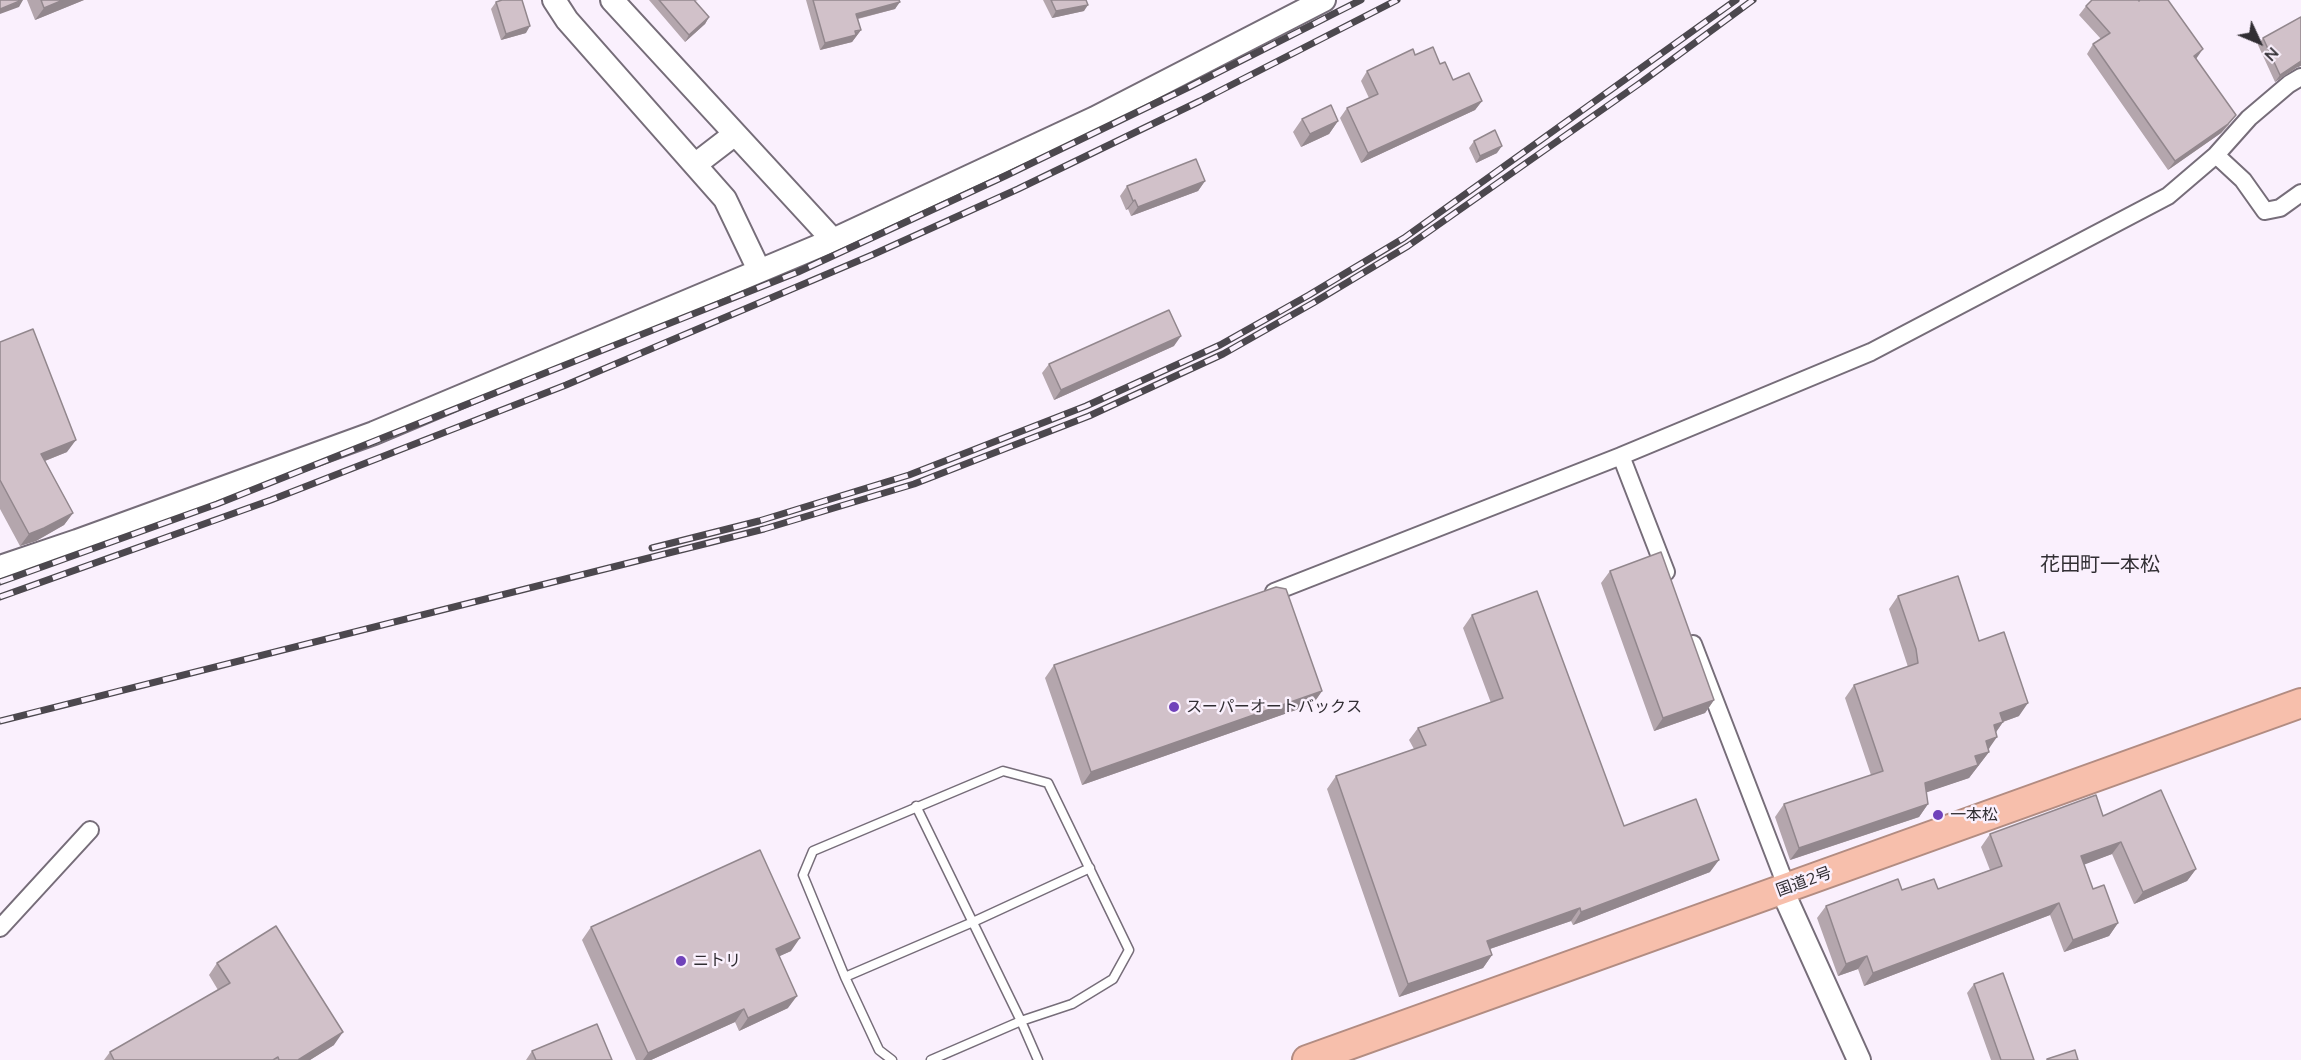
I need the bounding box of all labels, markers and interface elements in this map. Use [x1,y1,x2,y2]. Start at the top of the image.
north arrow [2229,12,2289,72]
text: N [2261,43,2283,66]
district label: 花田町一本松 [2040,553,2160,577]
place label: スーパーオートバックス [1186,697,1362,717]
marker: スーパーオートバックス [1167,700,1181,714]
place label: 一本松 [1950,805,1998,825]
marker: 一本松 [1931,808,1945,822]
street label: 国道2号 [1774,863,1834,901]
place label: ニトリ [693,951,741,971]
marker: ニトリ [674,954,688,968]

